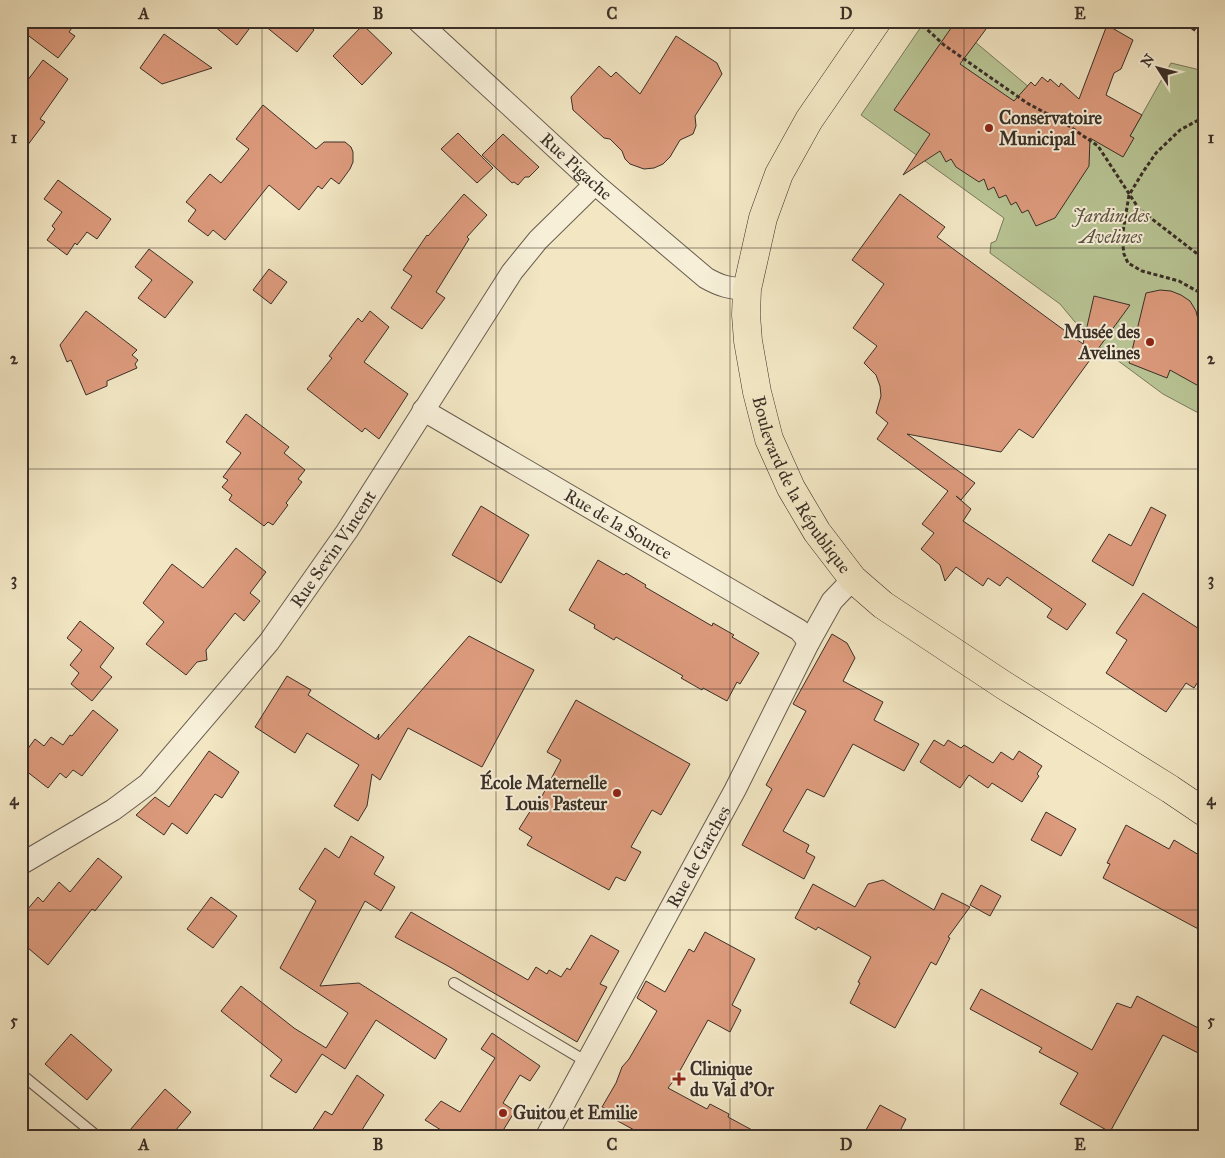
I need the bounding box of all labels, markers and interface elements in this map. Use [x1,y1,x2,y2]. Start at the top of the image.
text: A [138,4,150,23]
text: B [373,4,383,23]
text: C [607,4,618,23]
text: D [840,4,853,23]
text: E [1074,4,1086,23]
north arrow [1132,42,1182,92]
text: N [1138,51,1158,70]
place label: Conservatoire Municipal [999,107,1103,151]
marker: Conservatoire Municipal [983,122,995,134]
text: 1 [11,128,18,147]
street label: Rue Pigache [536,128,617,205]
text: 1 [1208,128,1215,147]
park label: Jardin des Avelines [1072,205,1150,248]
place label: Musée des Avelines [1064,321,1140,364]
marker: Musée des Avelines [1144,336,1156,348]
text: 2 [10,349,19,368]
text: 2 [1207,349,1216,368]
street label: Boulevard de la République [747,394,856,578]
street label: Rue de la Source [560,484,676,564]
street label: Rue Sevin Vincent [286,486,381,612]
text: 3 [11,570,17,590]
text: 3 [1208,570,1214,590]
place label: École Maternelle Louis Pasteur [480,769,608,815]
marker: École Maternelle Louis Pasteur [611,787,623,799]
text: 4 [10,790,20,810]
text: 4 [1207,790,1217,810]
street label: Rue de Garches [662,802,735,912]
text: 5 [10,1011,18,1030]
text: 5 [1207,1011,1215,1030]
place label: Clinique du Val d'Or [690,1058,775,1101]
marker: Clinique du Val d'Or [672,1072,686,1086]
place label: Guitou et Emilie [513,1102,638,1124]
marker: Guitou et Emilie [497,1107,509,1119]
text: A [138,1135,150,1154]
text: B [373,1135,383,1154]
text: C [607,1135,618,1154]
text: D [840,1135,853,1154]
text: E [1074,1135,1086,1154]

